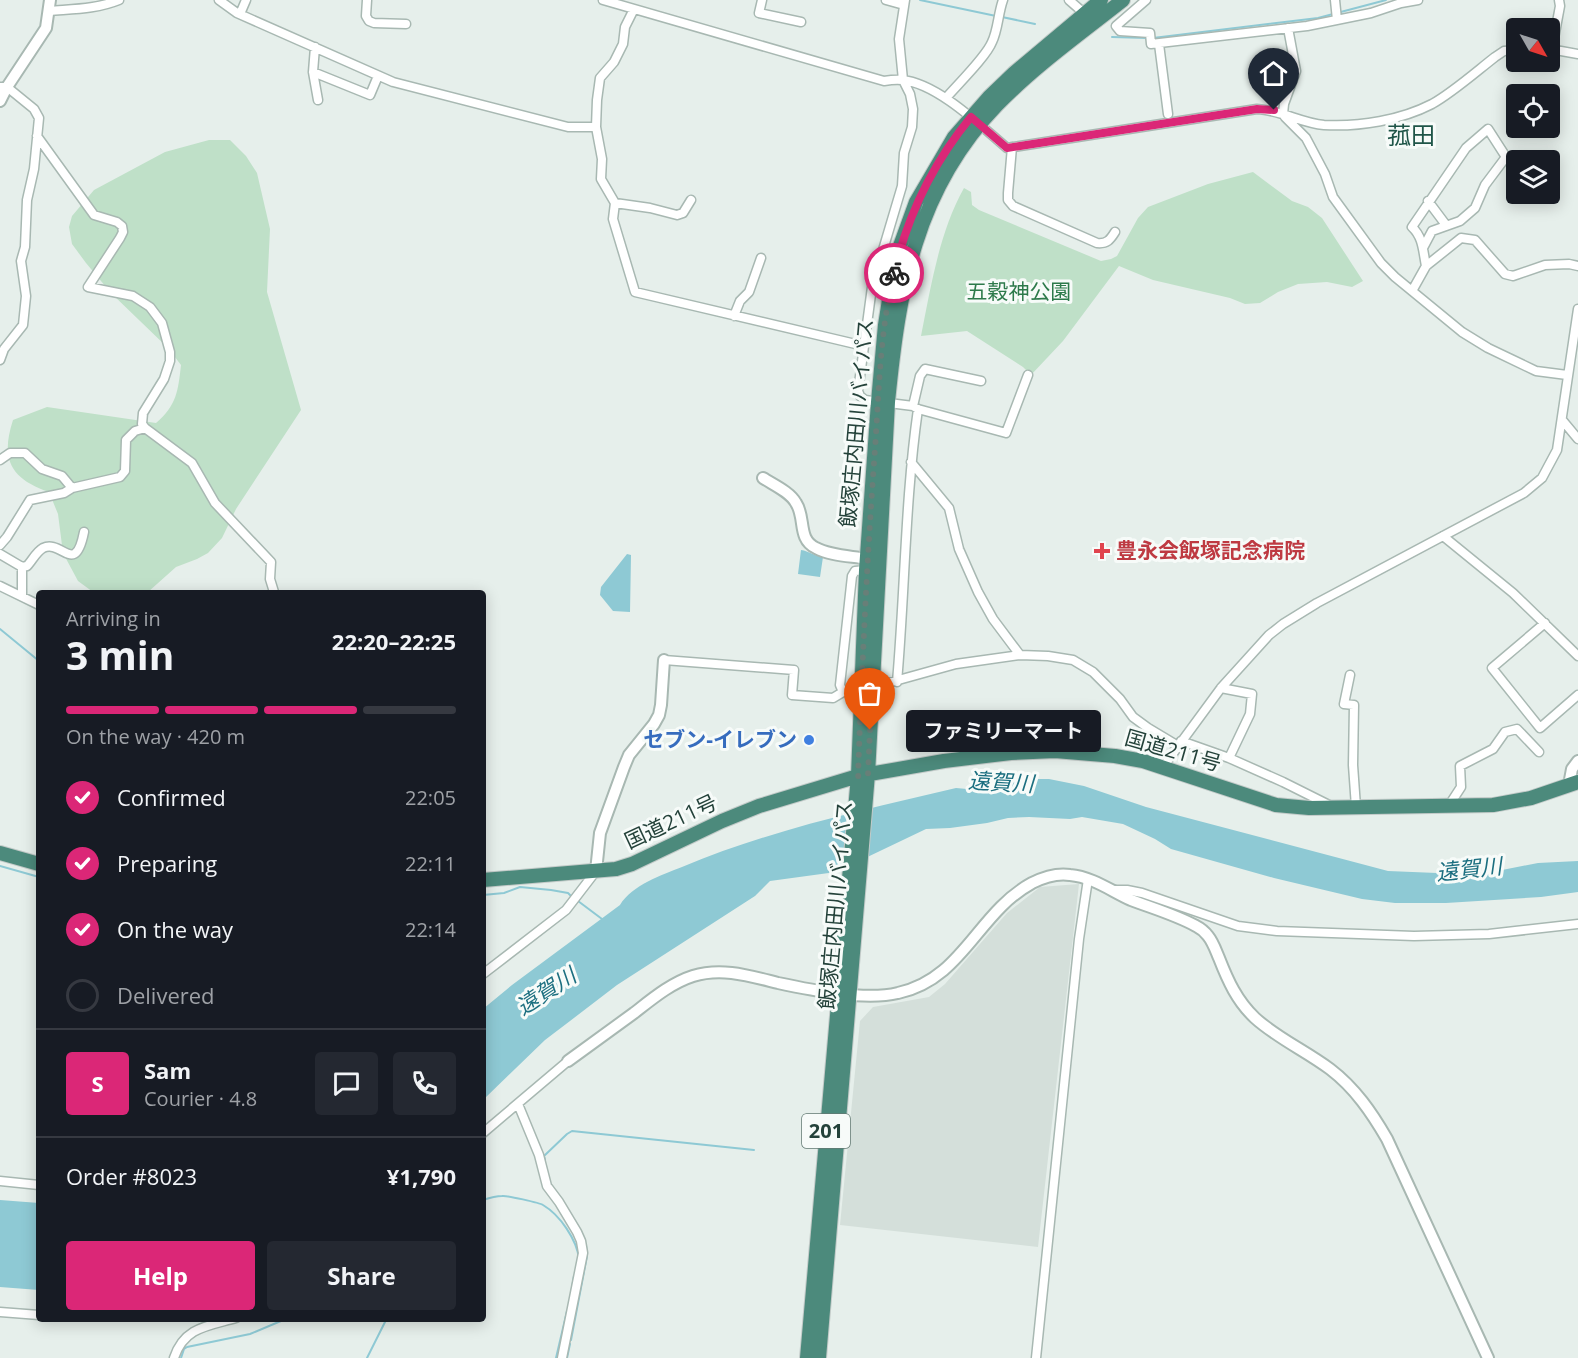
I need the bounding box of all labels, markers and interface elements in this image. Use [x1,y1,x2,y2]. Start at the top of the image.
north arrow [1506,18,1560,72]
map controls [1506,18,1560,204]
pin [1248,48,1299,110]
icon: home [1257,57,1290,90]
button: locate [1506,84,1560,138]
district label: 菰田 [1387,118,1435,151]
button: layers [1506,150,1560,204]
courier [864,243,924,303]
icon: bike [878,257,911,290]
park label: 五穀神公園 [967,277,1072,305]
street label: 飯塚庄内田川バイパス [833,317,879,529]
place label: 豊永会飯塚記念病院 [1116,536,1305,564]
marker: 豊永会飯塚記念病院 [1093,542,1111,560]
text: Arriving in [66,605,161,632]
text: 22:20–22:25 [332,626,456,656]
text: 3 min [66,628,174,681]
pin [844,668,895,730]
icon: bag [853,677,886,710]
callout: ファミリーマート [906,709,1101,751]
text: ファミリーマート [924,717,1084,744]
text: On the way · 420 m [66,723,245,750]
street label: 国道211号 [1122,723,1225,777]
place label: セブン-イレブン [643,725,797,753]
marker: セブン-イレブン [802,733,816,747]
water label: 遠賀川 [967,764,1037,798]
icon: check [66,781,99,814]
text: Confirmed [117,782,226,812]
text: 22:05 [405,784,456,811]
street label: 国道211号 [620,787,721,855]
street label: 飯塚庄内田川バイパス [812,799,858,1011]
icon: check [66,847,99,880]
text: Preparing [117,848,217,878]
water label: 遠賀川 [1435,849,1505,886]
text: 22:11 [405,850,456,877]
icon: check [66,913,99,946]
text: On the way [117,914,233,944]
text: 22:14 [405,916,456,943]
water label: 遠賀川 [510,959,583,1021]
text: Delivered [117,980,215,1010]
button: chat [315,1052,378,1115]
button: phone [393,1052,456,1115]
text: Sam [144,1055,191,1085]
text: S [91,1068,104,1098]
text: Courier · 4.8 [144,1085,257,1112]
road number: 201 [802,1114,850,1148]
text: Order #8023 [66,1161,197,1191]
text: ¥1,790 [387,1161,456,1191]
button: Help [66,1241,255,1310]
button: Share [267,1241,456,1310]

